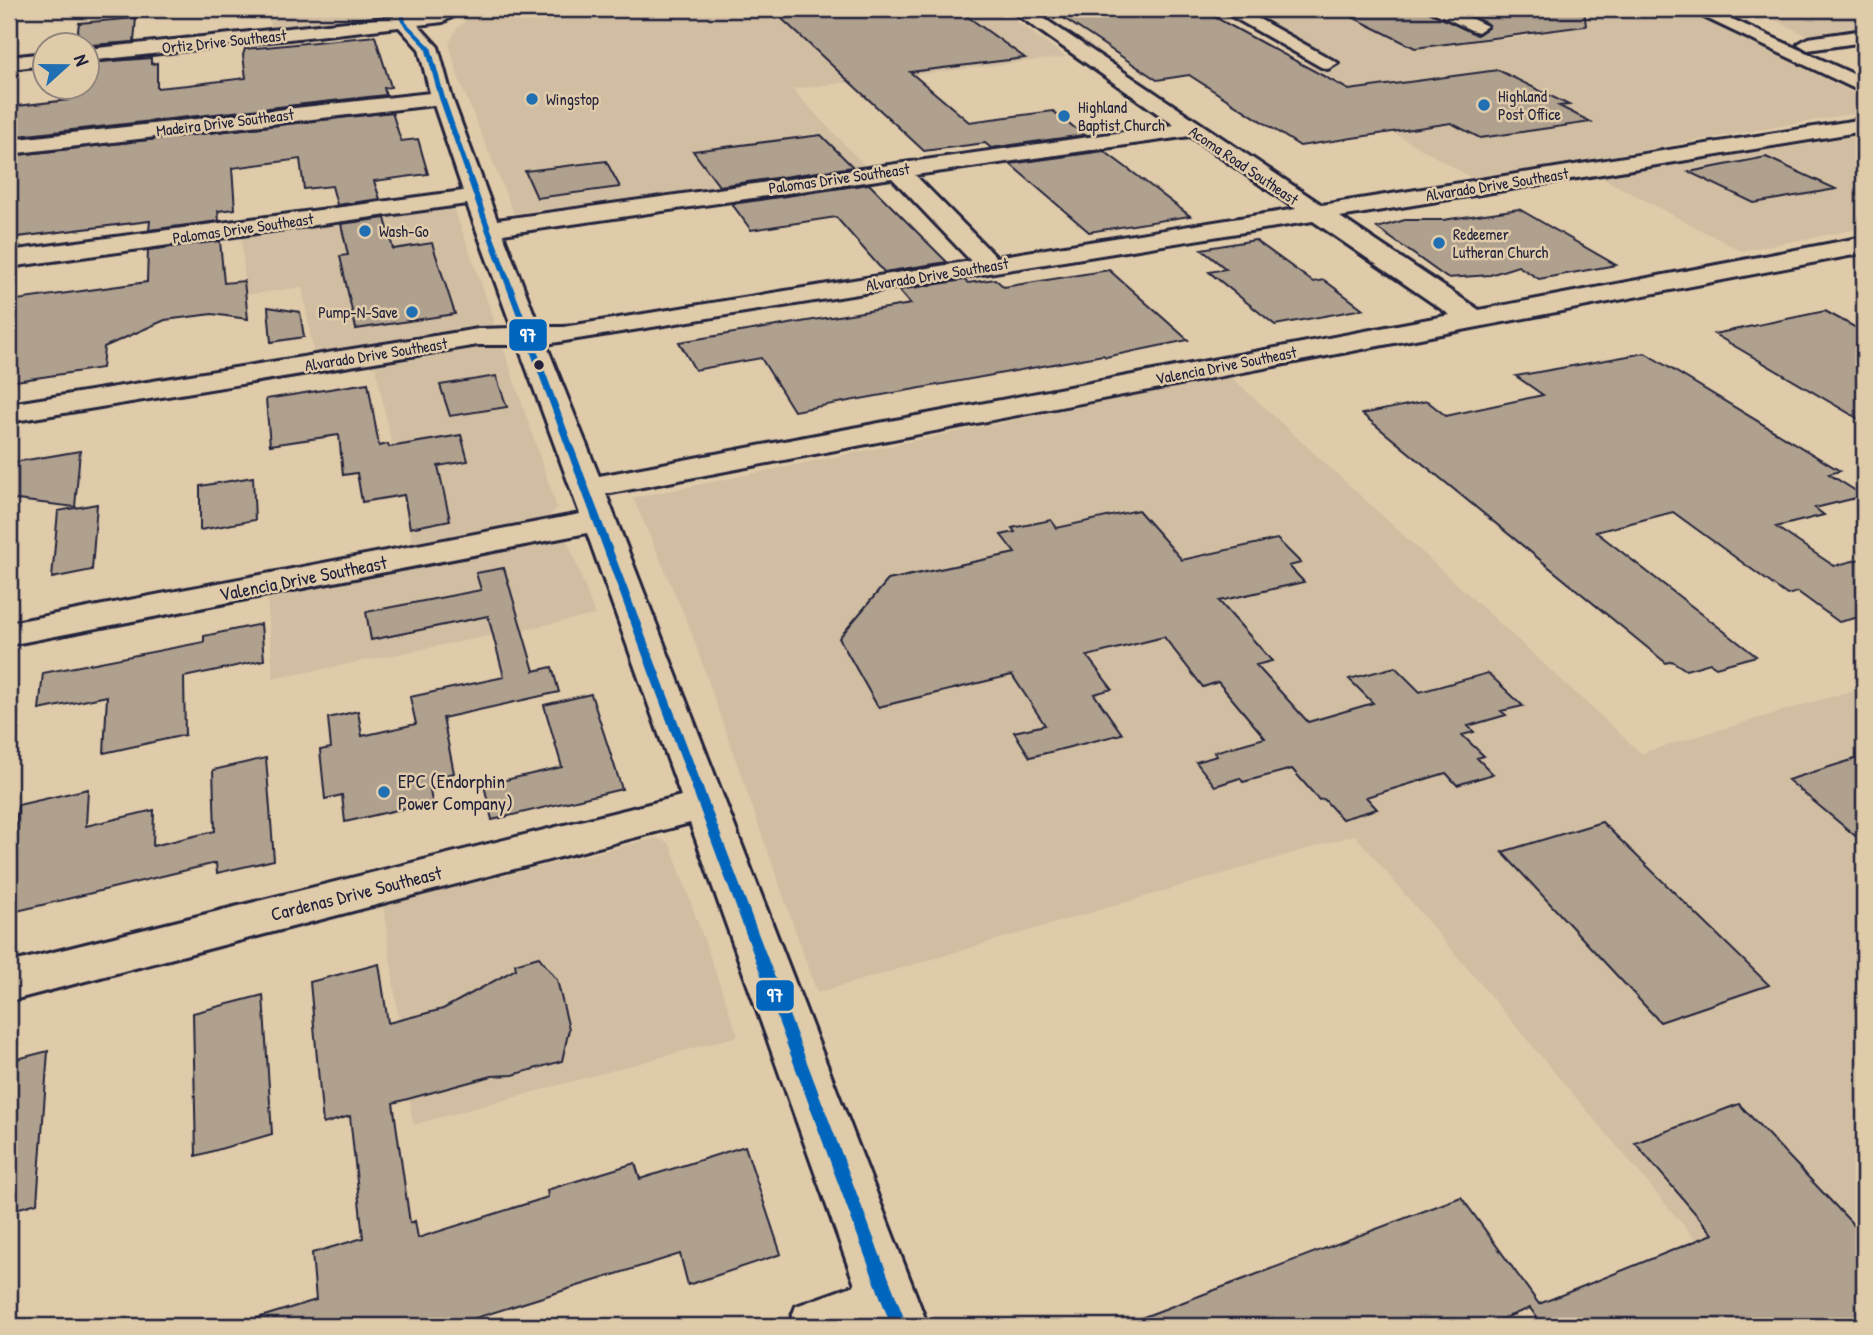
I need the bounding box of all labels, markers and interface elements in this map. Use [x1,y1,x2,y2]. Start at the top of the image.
street label: Ortiz Drive Southeast [161,23,288,58]
north arrow [32,32,102,102]
text: N [68,51,96,69]
place label: Highland Post Office [1498,85,1562,125]
place label: Wingstop [546,88,599,110]
marker: Wingstop [524,91,540,107]
place label: Highland Baptist Church [1078,96,1165,136]
marker: Highland Post Office [1476,97,1492,113]
street label: Madeira Drive Southeast [155,103,296,141]
marker: Highland Baptist Church [1056,108,1072,124]
street label: Acoma Road Southeast [1185,120,1304,210]
street label: Palomas Drive Southeast [767,157,911,199]
street label: Alvarado Drive Southeast [1424,162,1570,206]
street label: Palomas Drive Southeast [171,207,315,249]
place label: Wash-Go [379,220,429,242]
marker: Wash-Go [357,223,373,239]
place label: Redeemer Lutheran Church [1453,223,1549,263]
marker: Redeemer Lutheran Church [1431,235,1447,251]
street label: Alvarado Drive Southeast [864,252,1010,296]
place label: Pump-N-Save [318,301,399,323]
marker: Pump-N-Save [404,304,420,320]
line badge: 97 [508,318,548,352]
text: 97 [520,322,536,348]
street label: Alvarado Drive Southeast [303,332,449,376]
street label: Valencia Drive Southeast [1154,340,1299,389]
unlabelled marker [532,358,546,372]
street label: Valencia Drive Southeast [217,549,389,607]
place label: EPC (Endorphin Power Company) [398,768,513,816]
marker: EPC (Endorphin Power Company) [376,784,392,800]
street label: Cardenas Drive Southeast [268,859,445,927]
line badge: 97 [755,979,795,1012]
text: 97 [767,982,783,1008]

